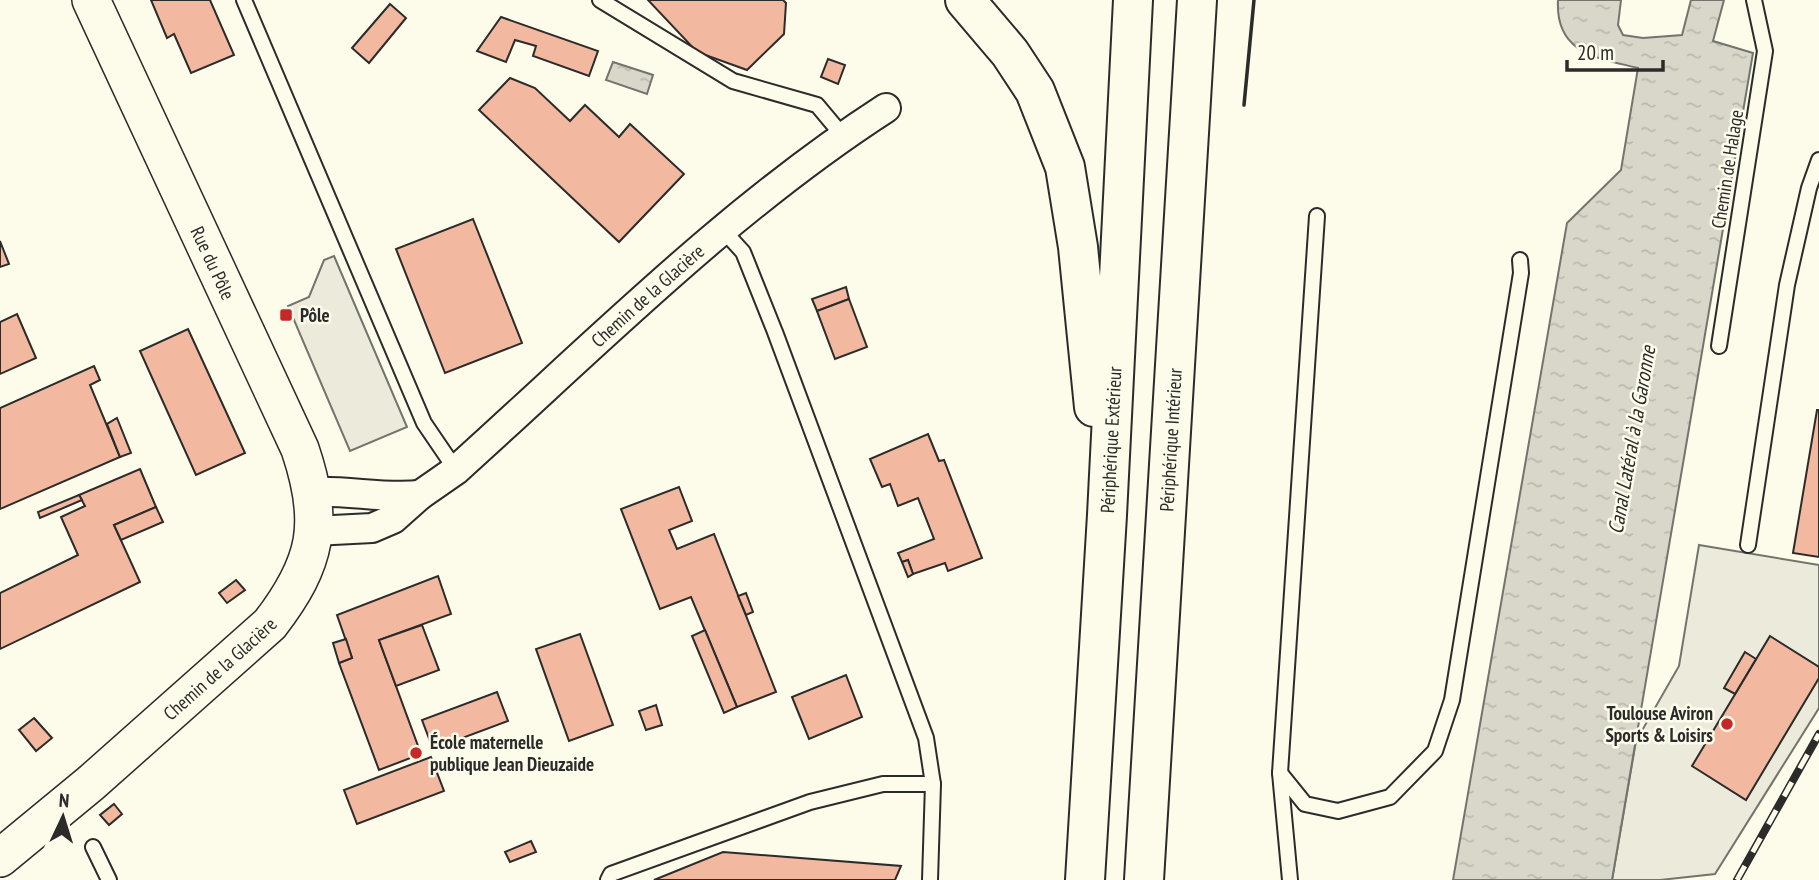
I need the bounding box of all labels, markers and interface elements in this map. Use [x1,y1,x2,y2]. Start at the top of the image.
scale bar [1567,28,1663,72]
text: 20 m [1577,39,1614,66]
street label: Chemin de Halage [1706,108,1748,230]
street label: Rue du Pôle [186,222,240,304]
street label: Chemin de la Glacière [586,239,709,352]
place label: Pôle [300,303,330,327]
marker: Pôle [278,307,294,323]
water label: Canal Latéral à la Garonne [1602,342,1662,536]
street label: Périphérique Extérieur [1095,365,1127,514]
street label: Périphérique Intérieur [1154,367,1187,512]
street label: Chemin de la Glacière [158,613,282,725]
place label: Toulouse Aviron Sports & Loisirs [1606,701,1713,747]
marker: Toulouse Aviron Sports & Loisirs [1719,716,1735,732]
place label: École maternelle publique Jean Dieuzaide [430,730,594,776]
marker: École maternelle publique Jean Dieuzaide [408,745,424,761]
north arrow [28,782,98,852]
text: N [58,788,70,812]

